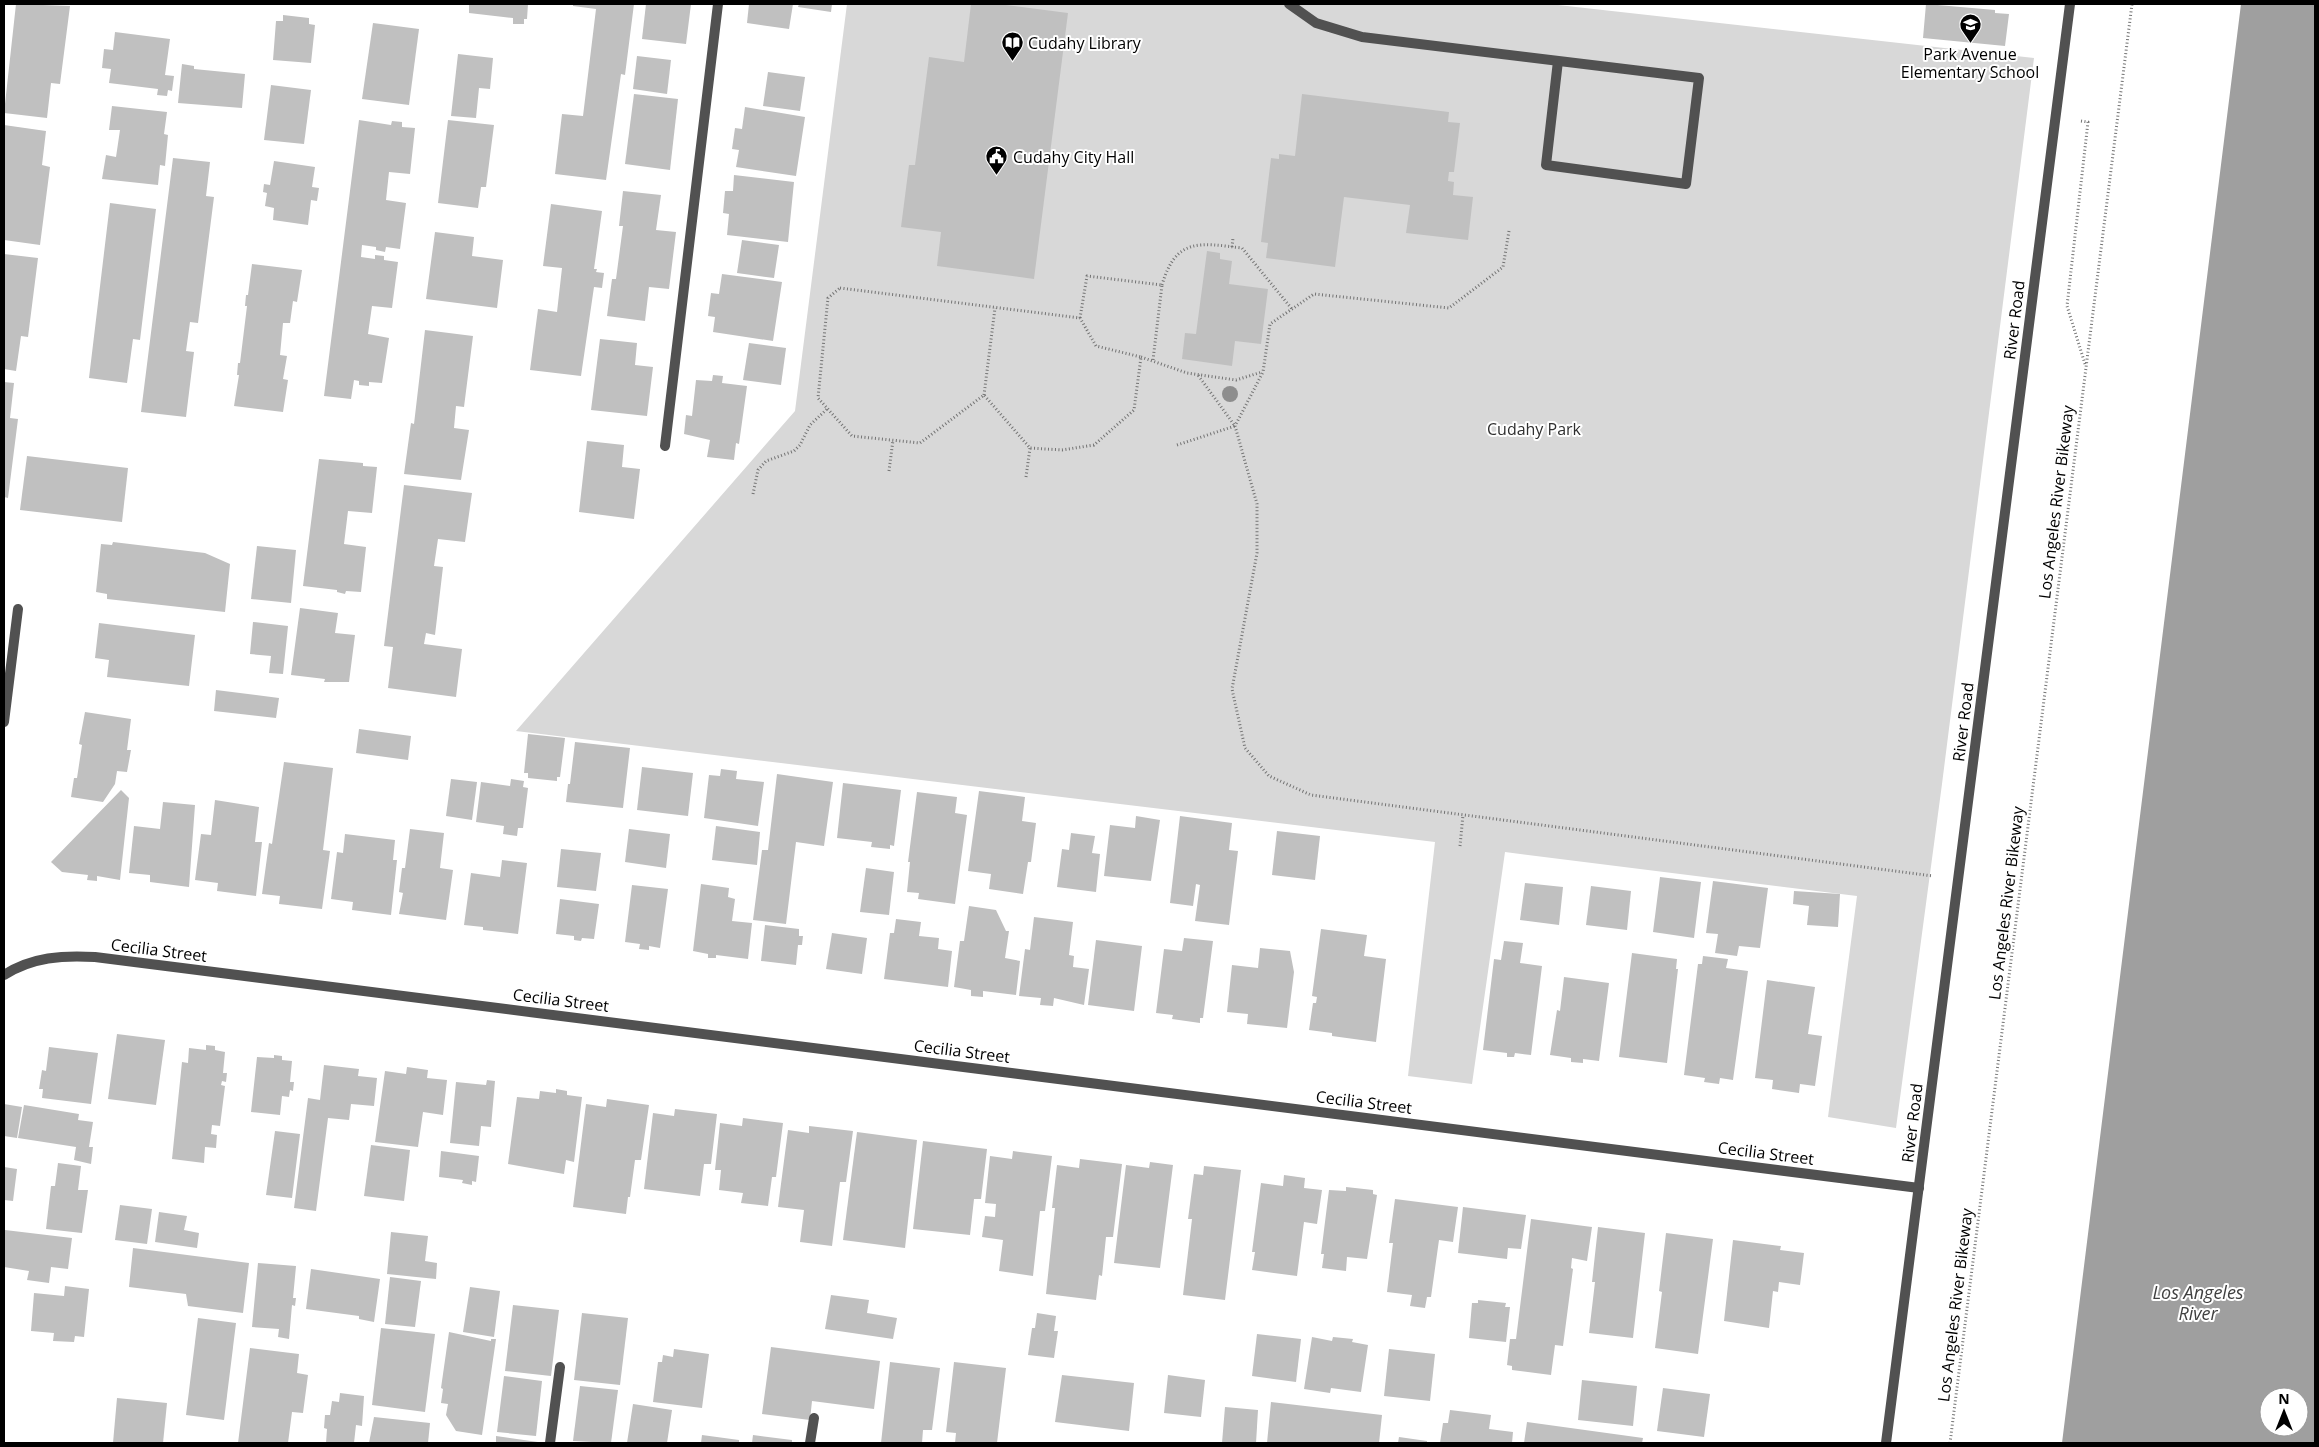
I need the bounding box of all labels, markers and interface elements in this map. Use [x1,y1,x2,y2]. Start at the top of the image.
school or university icon: Park Avenue Elementary School [1958,13,1982,44]
library icon: Cudahy Library [1000,31,1024,62]
place label: Cudahy Library [1028,32,1142,54]
place label: Park Avenue Elementary School [1901,43,2039,83]
public building icon: Cudahy City Hall [985,145,1009,176]
place label: Cudahy City Hall [1013,146,1134,168]
street label: River Road [1998,279,2030,361]
street label: Los Angeles River Bikeway [2033,403,2079,600]
park label: Cudahy Park [1487,418,1582,440]
street label: River Road [1947,681,1979,763]
street label: Los Angeles River Bikeway [1983,804,2029,1001]
street label: Cecilia Street [110,933,209,967]
street label: Cecilia Street [512,983,611,1017]
street label: Cecilia Street [913,1034,1012,1068]
street label: River Road [1896,1082,1928,1164]
street label: Cecilia Street [1315,1085,1414,1119]
street label: Cecilia Street [1717,1136,1816,1170]
street label: Los Angeles River Bikeway [1932,1206,1978,1403]
water label: Los Angeles River [2152,1280,2244,1325]
north arrow [2259,1387,2309,1437]
text: N [2278,1389,2290,1408]

